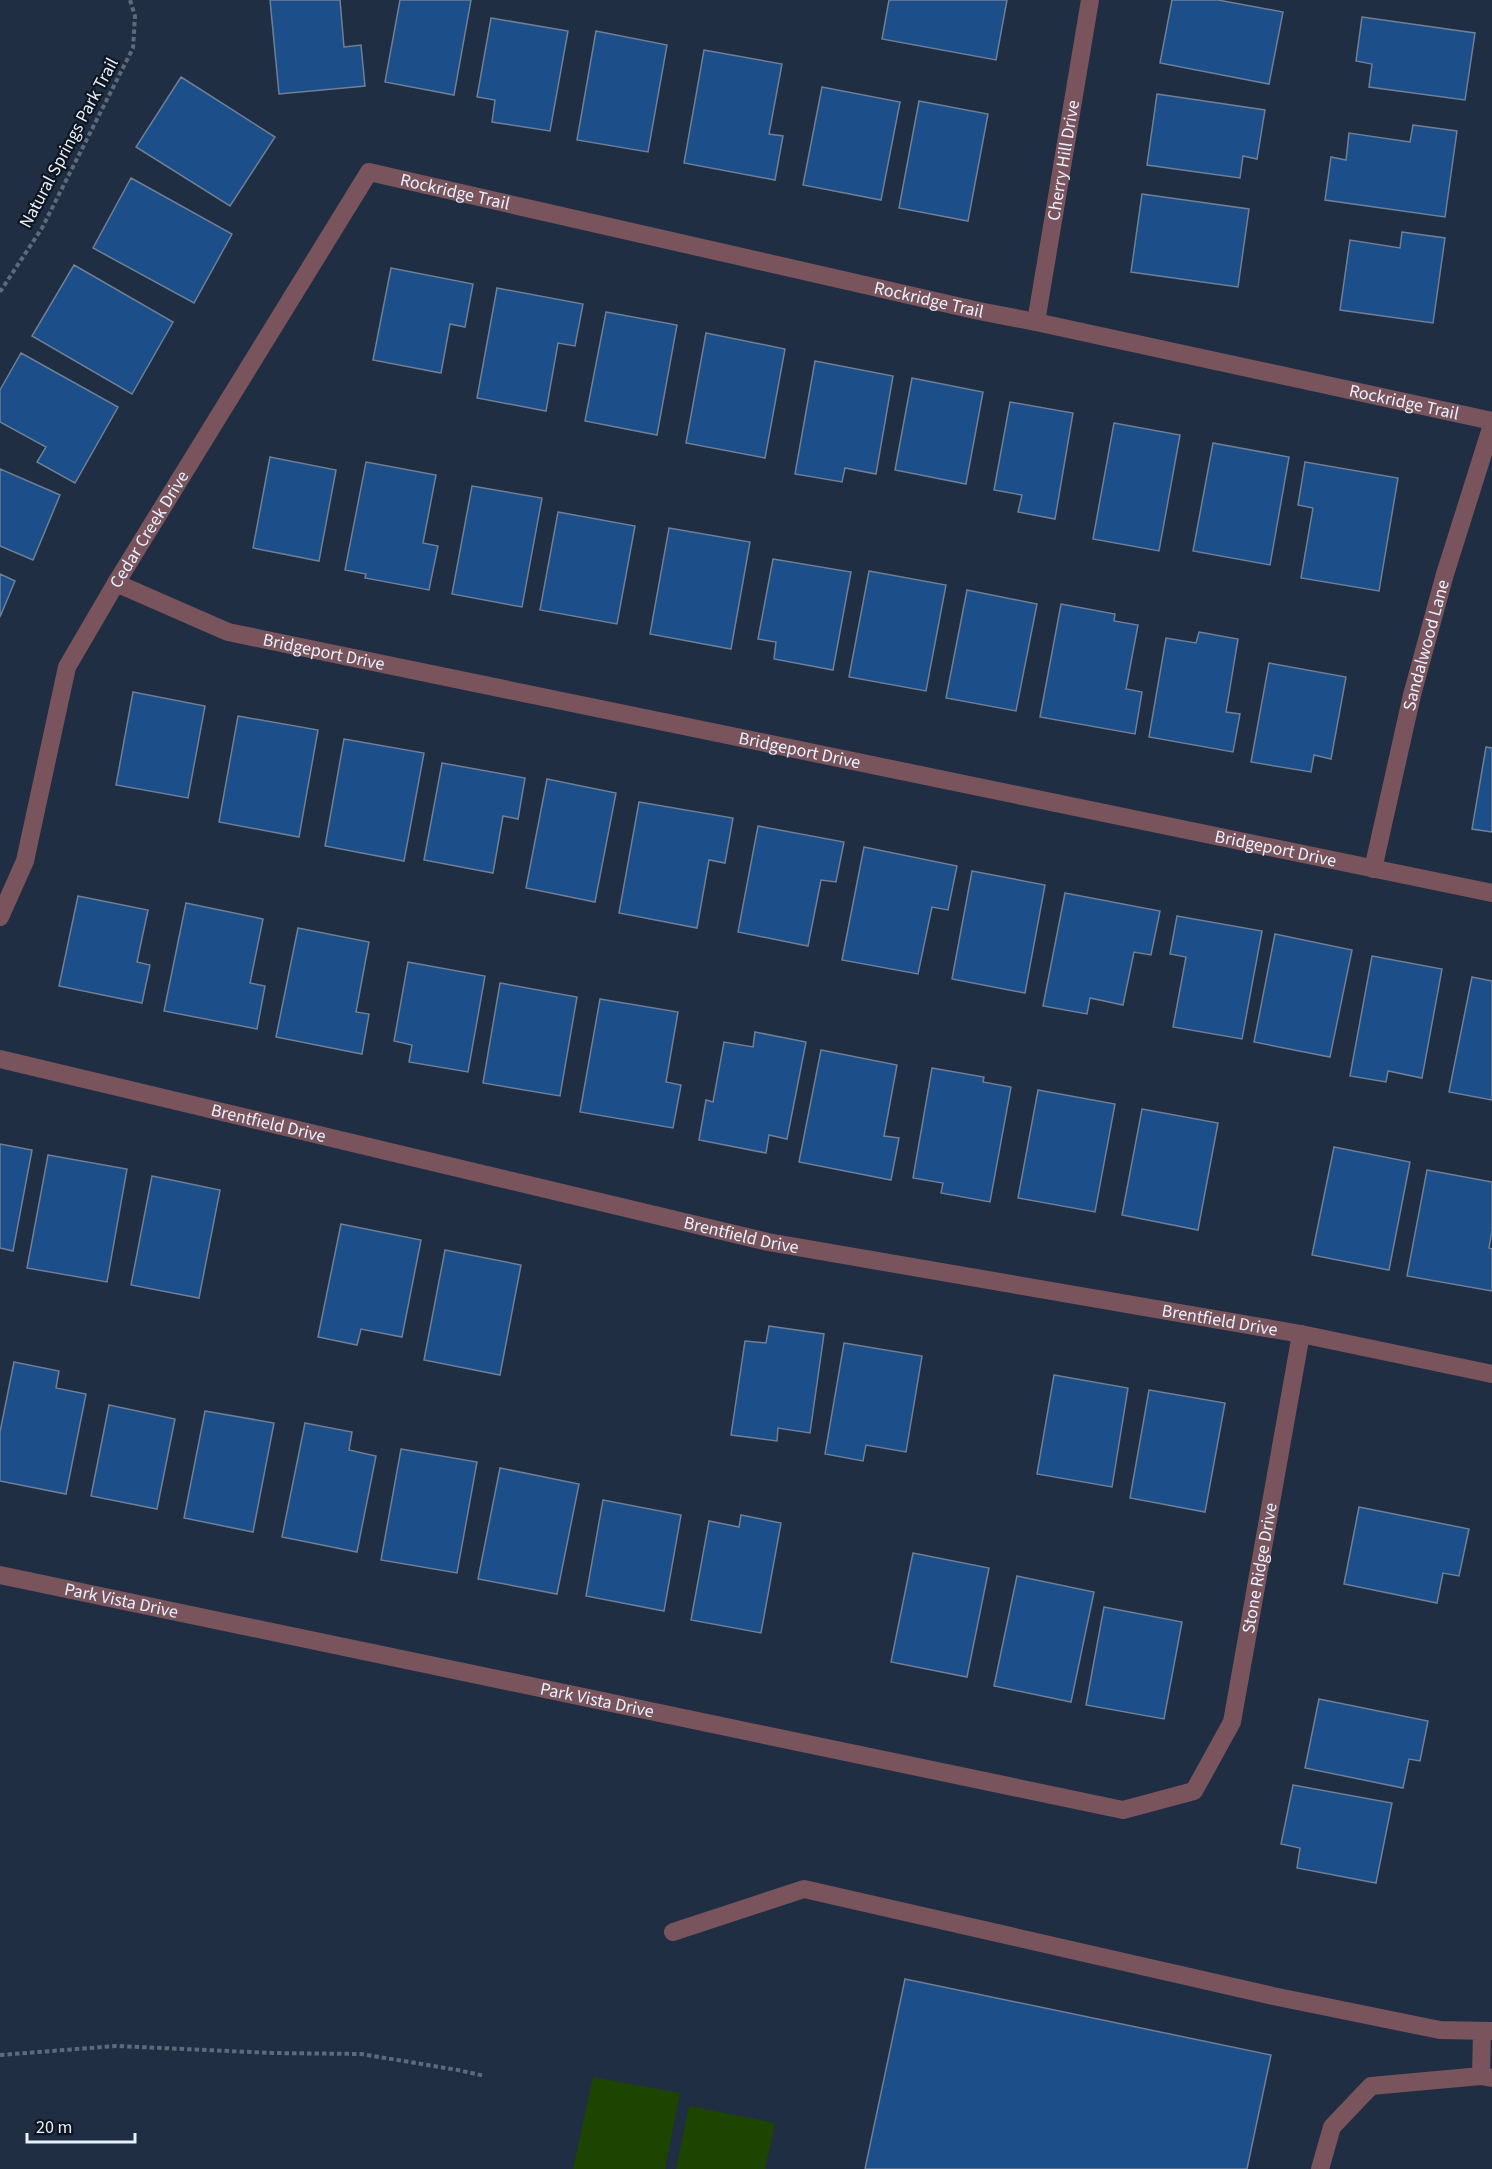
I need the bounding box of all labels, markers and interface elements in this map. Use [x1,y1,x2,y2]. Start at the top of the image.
street label: Natural Springs Park Trail [13,53,125,233]
street label: Cherry Hill Drive [1041,98,1086,222]
street label: Rockridge Trail [398,167,512,216]
street label: Rockridge Trail [872,275,986,324]
street label: Rockridge Trail [1347,378,1461,426]
street label: Cedar Creek Drive [103,466,195,593]
street label: Sandalwood Lane [1396,577,1455,713]
street label: Bridgeport Drive [261,627,387,677]
street label: Bridgeport Drive [737,725,863,775]
street label: Bridgeport Drive [1212,824,1339,873]
street label: Brentfield Drive [209,1097,329,1149]
street label: Brentfield Drive [681,1210,801,1260]
street label: Brentfield Drive [1160,1298,1280,1342]
street label: Stone Ridge Drive [1235,1501,1283,1635]
street label: Park Vista Drive [62,1576,181,1624]
street label: Park Vista Drive [538,1676,656,1724]
scale bar [27,2106,135,2144]
text: 20 m [36,2115,72,2140]

